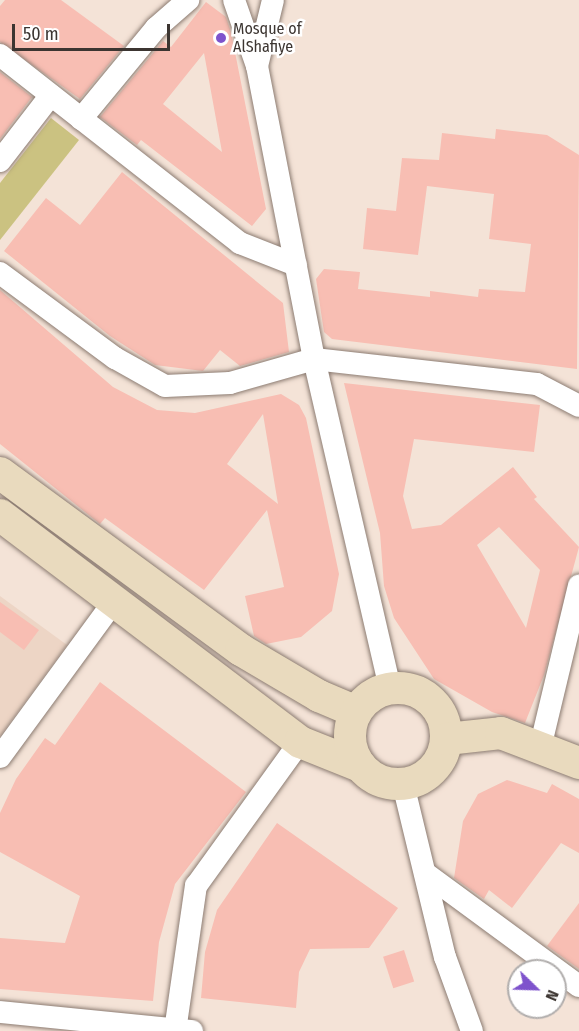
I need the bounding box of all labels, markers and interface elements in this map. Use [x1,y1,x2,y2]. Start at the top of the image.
scale bar [15,12,172,50]
place label: Mosque of AlShafiye [233,19,302,57]
text: 50 m [23,23,59,45]
marker: Mosque of AlShafiye [214,31,228,45]
north arrow [507,959,567,1019]
text: N [542,987,563,1004]

